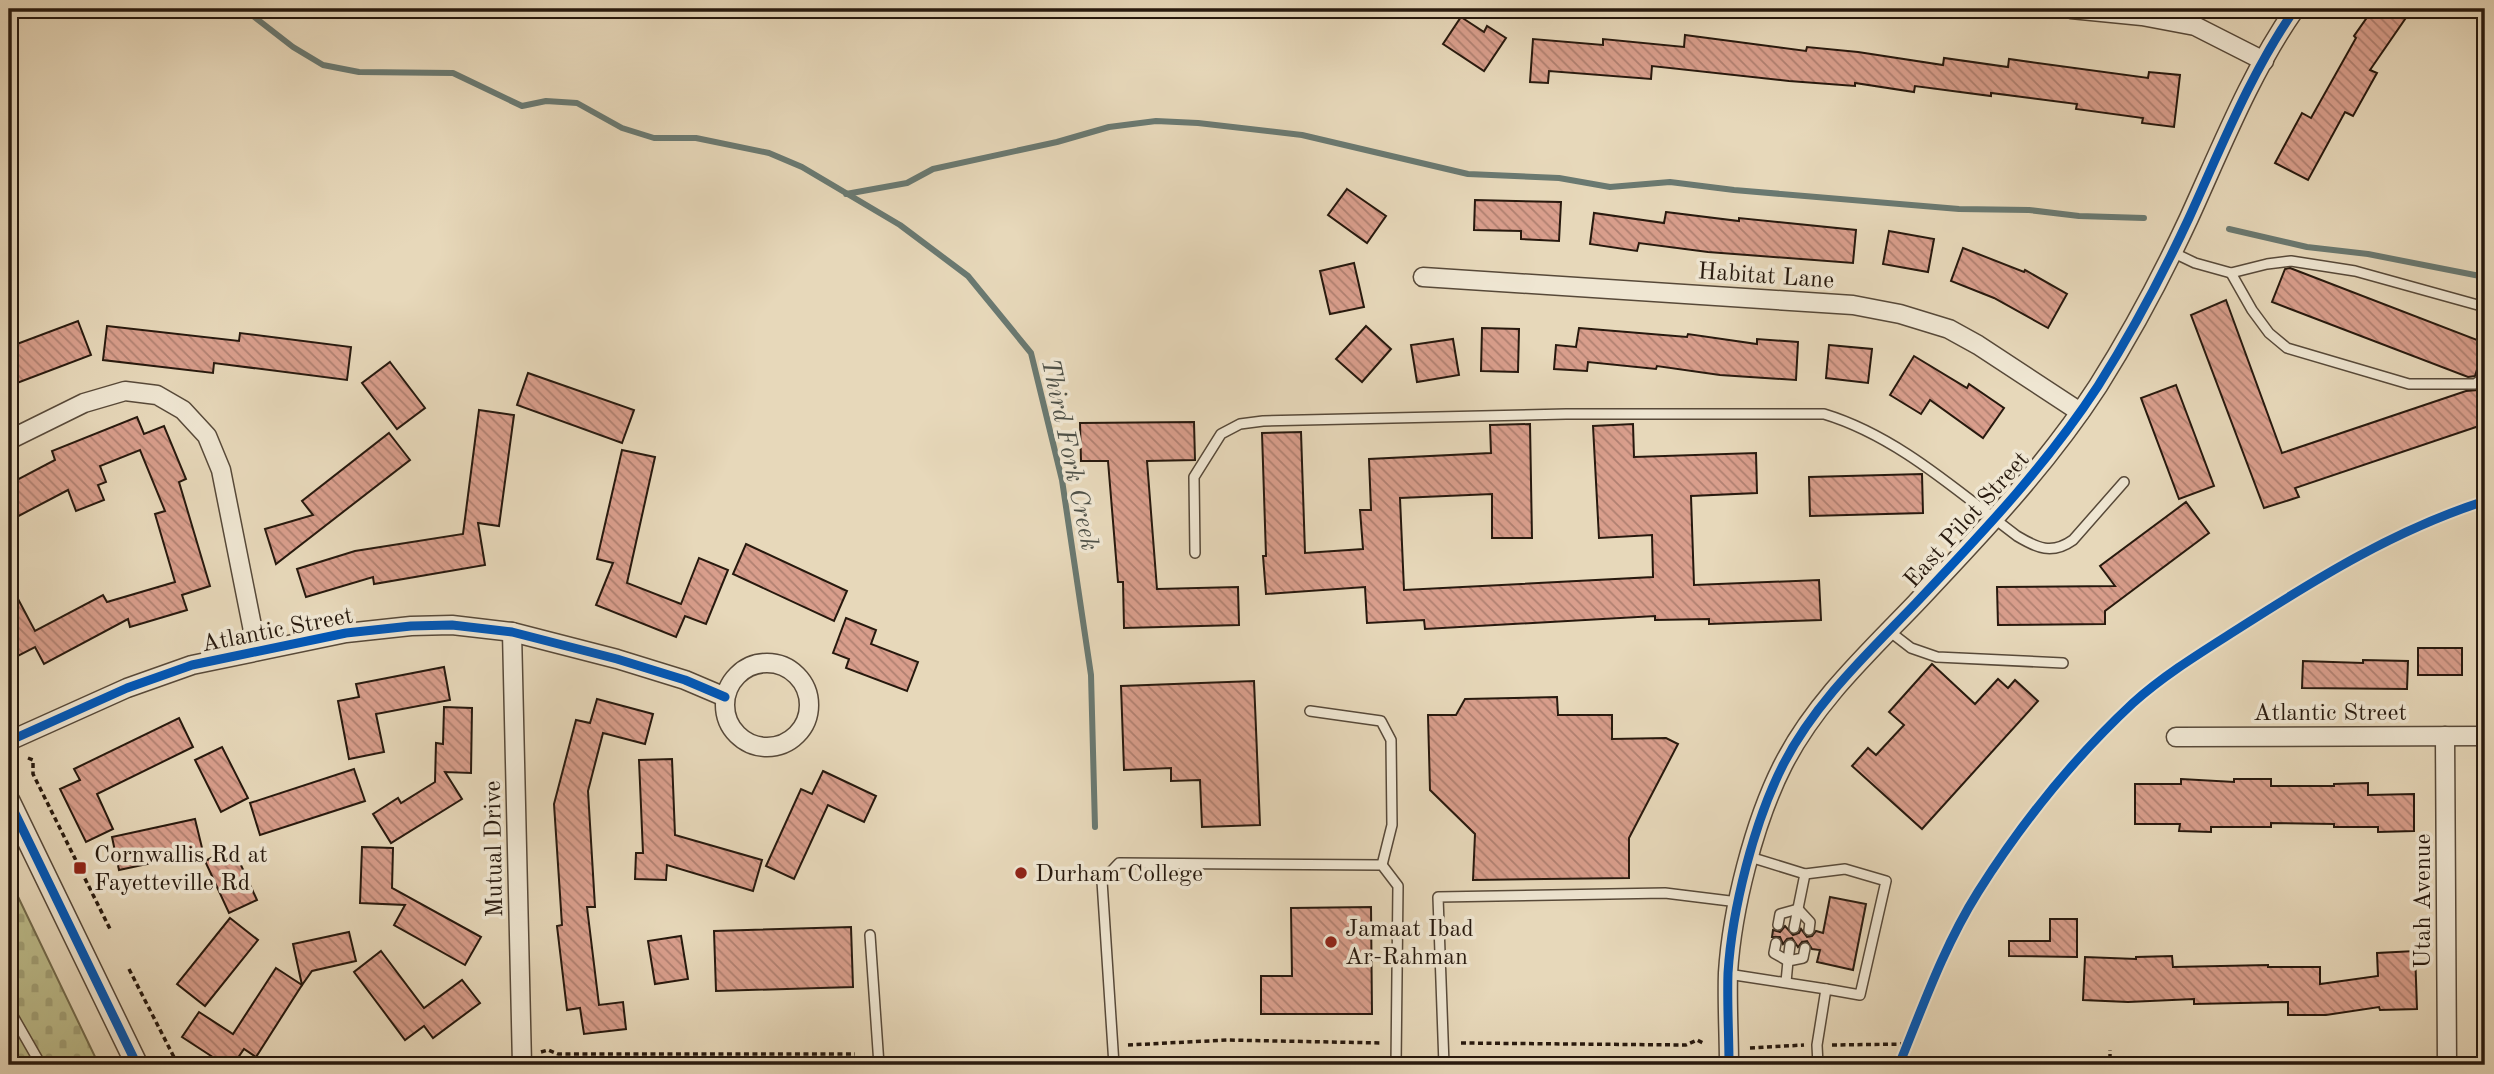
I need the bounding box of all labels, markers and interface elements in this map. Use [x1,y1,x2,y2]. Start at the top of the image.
street label: Habitat Lane [1697,260,1835,294]
water label: Third Fork Creek [1036,356,1102,553]
street label: East Pilot Street [1900,448,2035,593]
street label: Atlantic Street [200,605,355,657]
street label: Atlantic Street [2253,702,2407,726]
street label: Mutual Drive [482,780,508,918]
street label: Utah Avenue [2412,834,2436,968]
place label: Cornwallis Rd at Fayetteville Rd [94,844,268,896]
marker: Cornwallis Rd at Fayetteville Rd [72,860,88,876]
place label: Durham College [1035,863,1203,887]
marker: Durham College [1013,865,1029,881]
place label: Jamaat Ibad Ar-Rahman [1345,918,1474,970]
marker: Jamaat Ibad Ar-Rahman [1323,934,1339,950]

